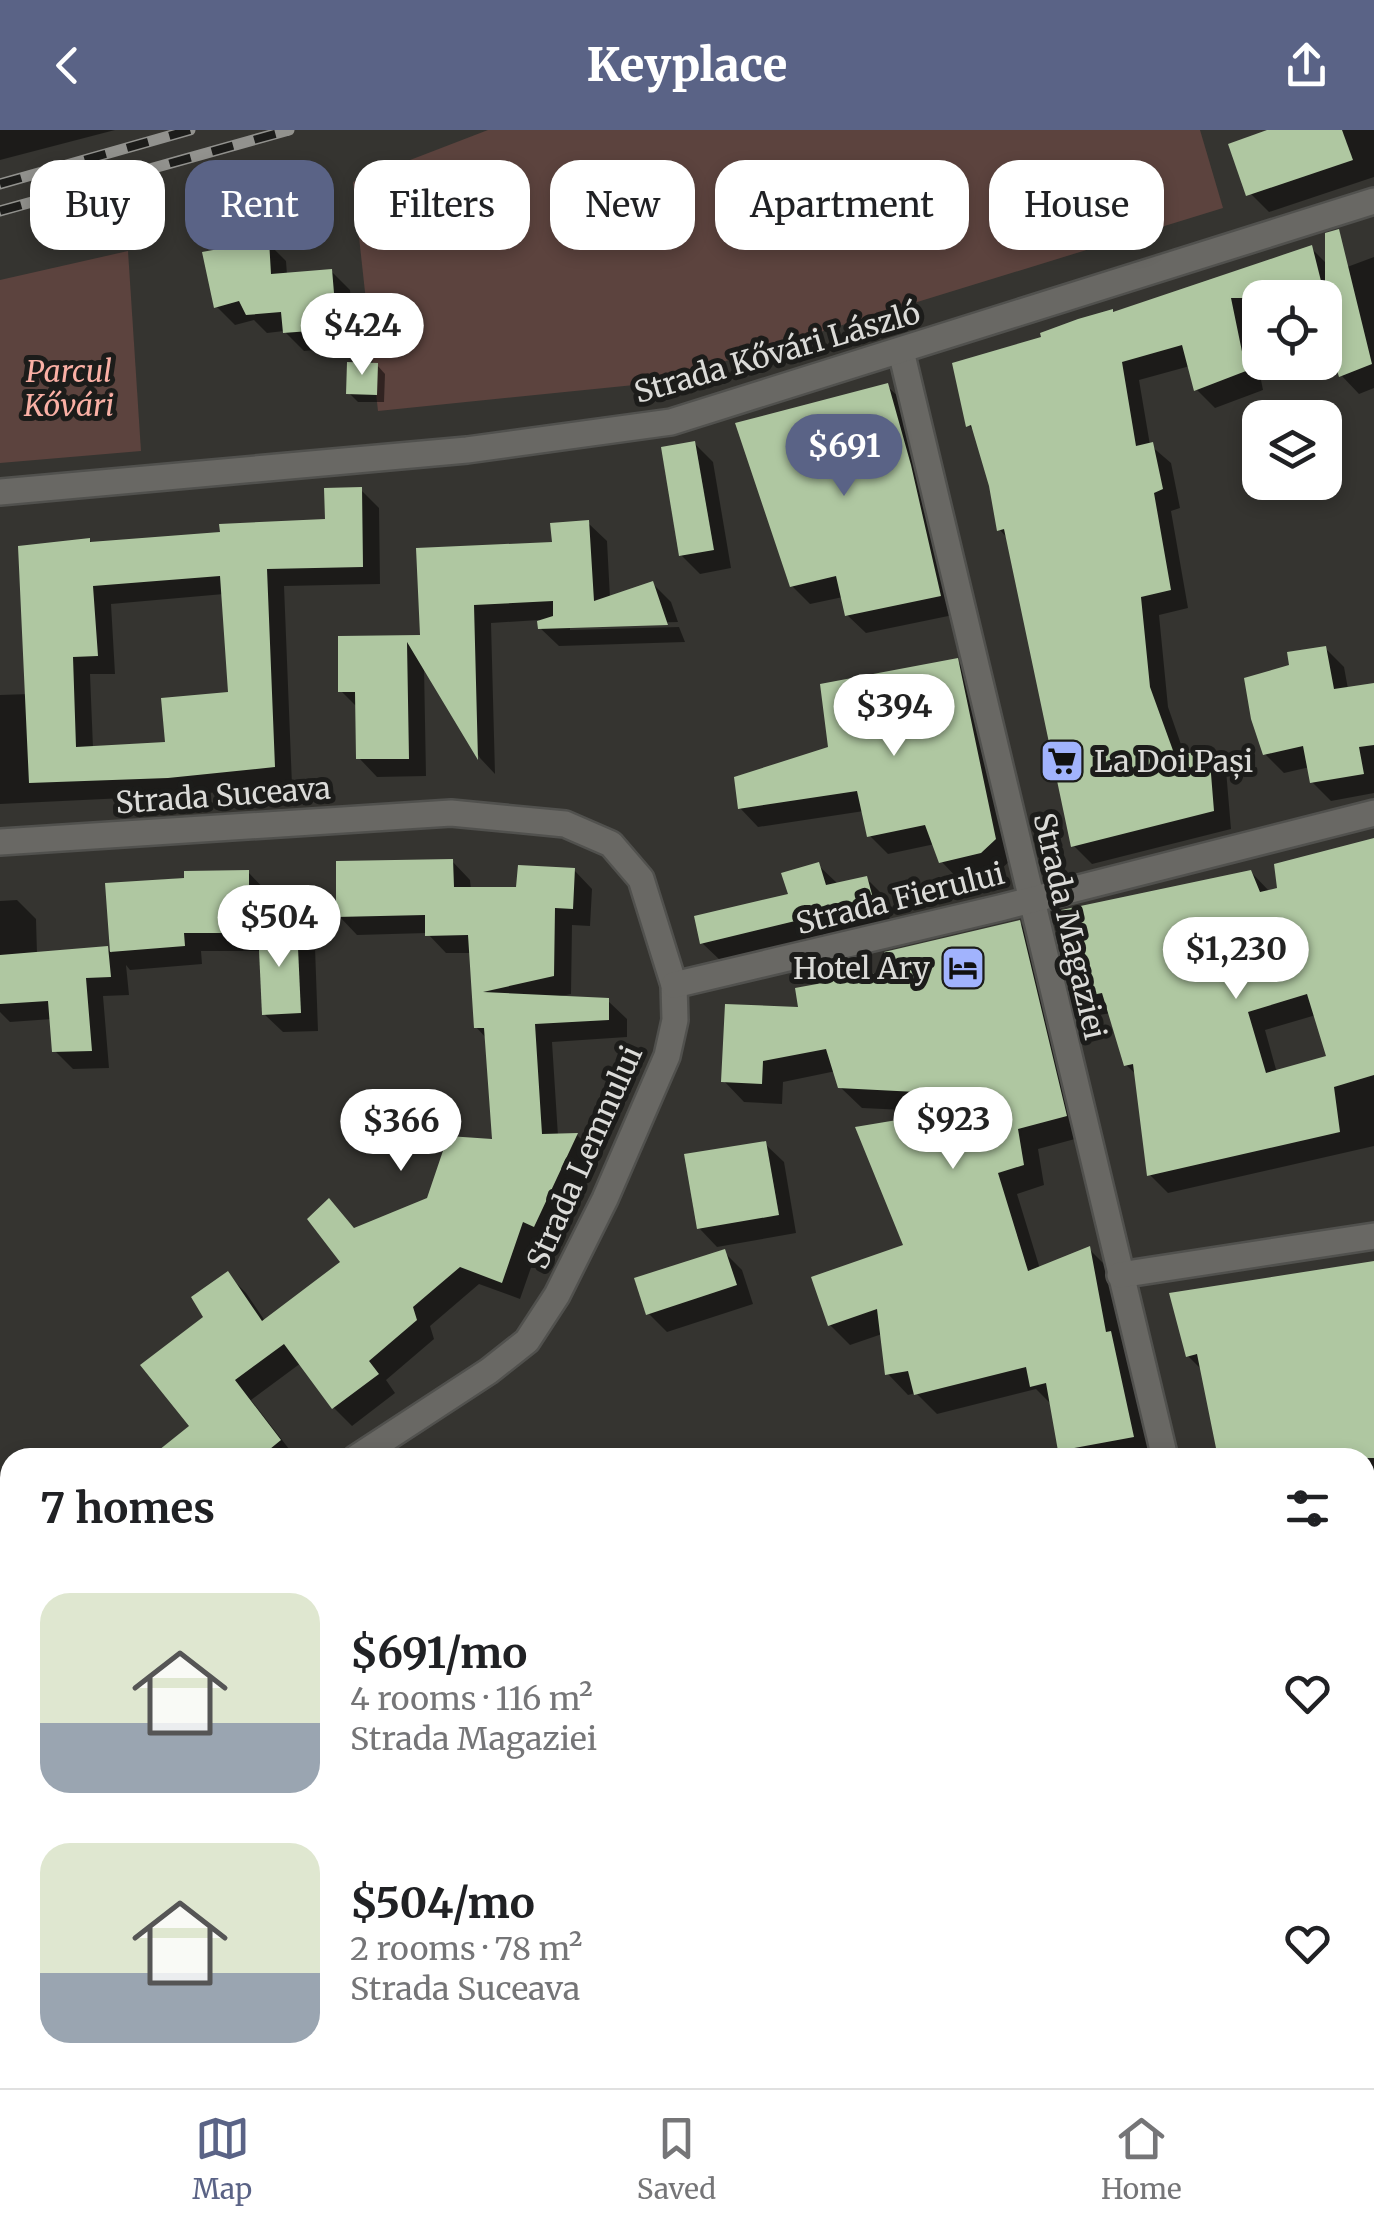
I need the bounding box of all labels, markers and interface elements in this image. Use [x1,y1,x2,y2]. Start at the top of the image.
text: Keyplace [587,37,787,93]
icon: back [40,38,95,93]
icon: share [1279,38,1334,93]
chip: Buy [30,160,165,250]
chip: Rent [185,160,334,250]
chip: Filters [354,160,530,250]
chip: New [550,160,695,250]
chip: Apartment [715,160,969,250]
chip: House [989,160,1164,250]
map controls [1242,280,1342,500]
button: locate [1242,280,1342,380]
pin: $424 [303,293,421,378]
street label: Strada Kővári László [630,293,924,411]
text: $424 [323,305,401,345]
park label: Parcul Kővári [23,352,114,424]
button: layers [1242,400,1342,500]
pin: $691 [785,414,903,499]
text: $691 [807,426,881,466]
pin: $394 [835,674,953,759]
text: $394 [856,686,932,726]
supermarket icon: La Doi Pași [1039,738,1085,784]
place label: La Doi Pași [1094,742,1253,780]
street label: Strada Suceava [114,769,332,821]
street label: Strada Magaziei [1025,809,1115,1043]
street label: Strada Fierului [792,854,1008,942]
pin: $504 [220,885,338,970]
text: $504 [240,897,318,937]
pin: $1,230 [1155,917,1317,1002]
text: $1,230 [1185,929,1287,969]
hotel icon: Hotel Ary [940,945,986,991]
place label: Hotel Ary [793,949,931,987]
street label: Strada Lemnului [518,1040,650,1274]
pin: $923 [894,1087,1012,1172]
pin: $366 [342,1089,460,1174]
text: $923 [915,1099,991,1139]
text: $366 [362,1101,440,1141]
icon: filters [1280,1481,1335,1536]
text: 7 homes [40,1482,215,1534]
text: $691/mo [350,1627,527,1679]
icon: home [120,1633,240,1753]
icon: heart [1280,1666,1335,1721]
text: 4 rooms · 116 m² [350,1679,593,1719]
text: Strada Magaziei [350,1719,597,1759]
text: $504/mo [350,1877,535,1929]
icon: home [120,1883,240,2003]
icon: heart [1280,1916,1335,1971]
text: 2 rooms · 78 m² [350,1929,582,1969]
text: Strada Suceava [350,1969,580,2009]
tab: Map [192,2111,252,2207]
tab: Saved [637,2111,716,2207]
tab: Home [1101,2111,1182,2207]

